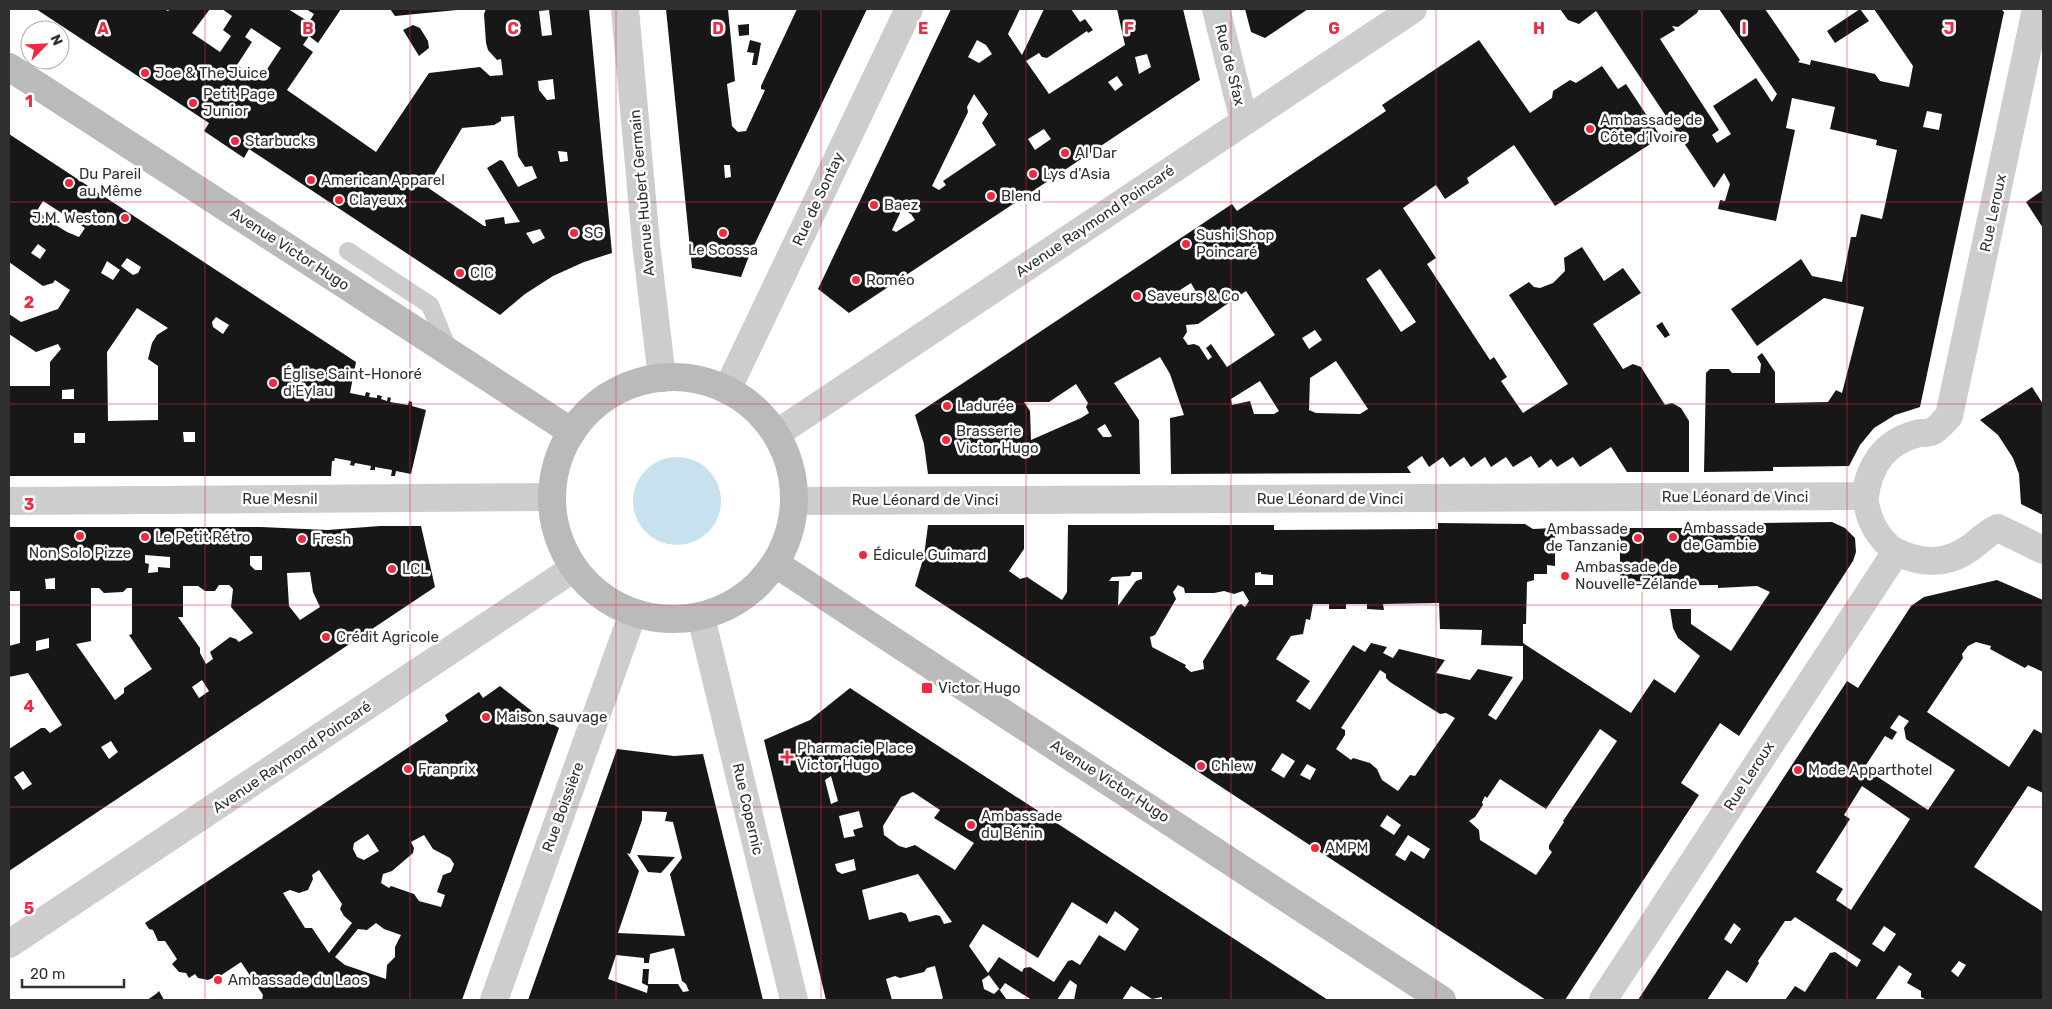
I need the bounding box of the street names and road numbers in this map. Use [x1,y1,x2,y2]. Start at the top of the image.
street label: Rue de Sfax [1211,22,1249,108]
street label: Avenue Hubert Germain [626,109,658,277]
street label: Rue de Sontay [788,149,848,249]
street label: Avenue Raymond Poincaré [1012,161,1178,281]
street label: Rue Leroux [1976,173,2010,253]
street label: Avenue Victor Hugo [227,204,353,294]
street label: Rue Léonard de Vinci [1662,488,1808,506]
street label: Rue Mesnil [242,490,318,508]
street label: Rue Léonard de Vinci [1257,490,1403,508]
street label: Rue Léonard de Vinci [852,491,998,509]
street label: Avenue Raymond Poincaré [209,697,375,817]
street label: Avenue Victor Hugo [1047,736,1173,826]
street label: Rue Leroux [1720,738,1778,814]
street label: Rue Boissière [538,760,588,854]
street label: Rue Copernic [729,761,767,857]

